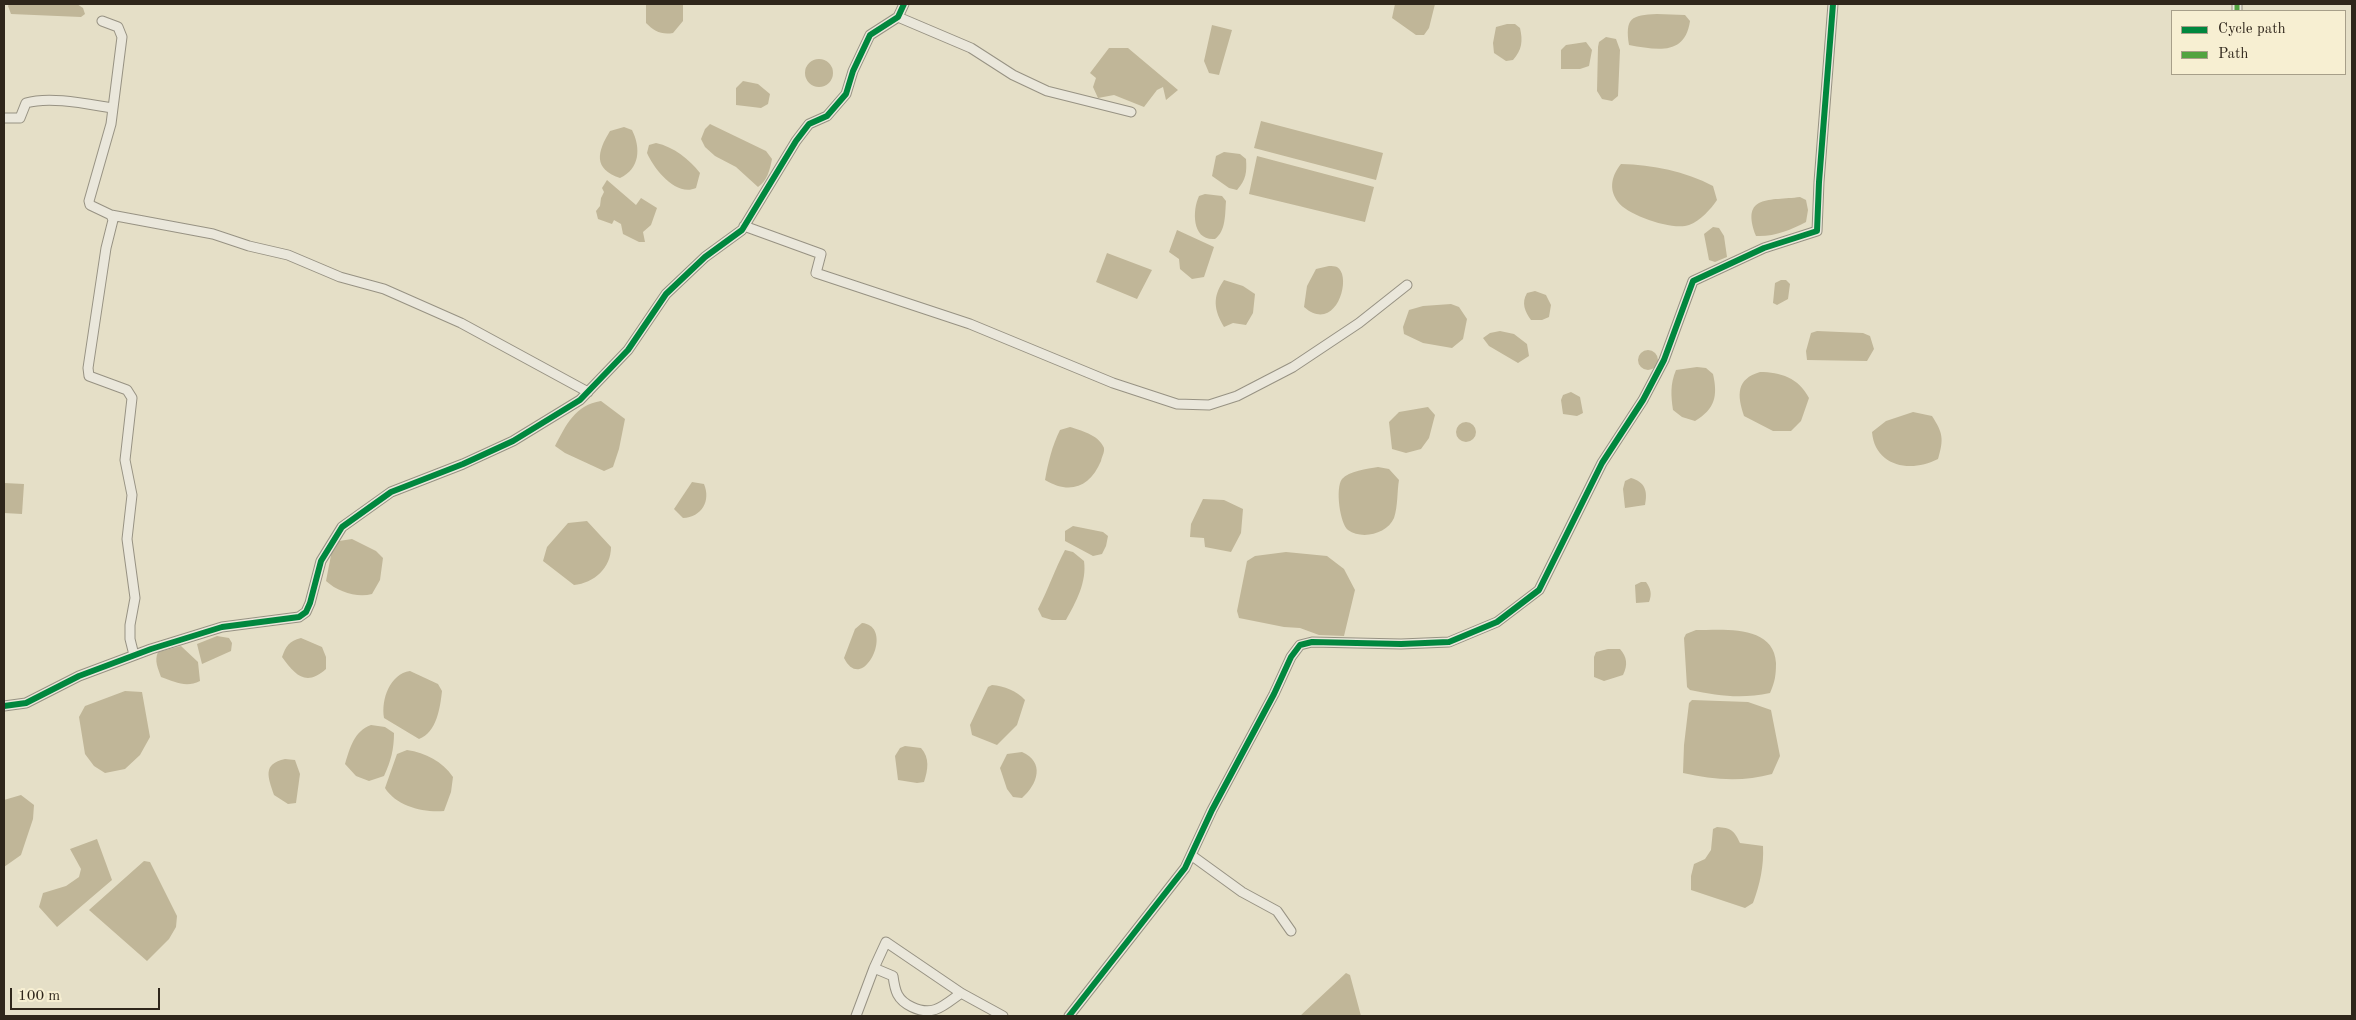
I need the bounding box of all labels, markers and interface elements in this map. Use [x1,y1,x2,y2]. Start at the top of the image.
legend [2171,10,2346,75]
text: Cycle path [2218,22,2286,37]
text: Path [2218,47,2248,62]
scale bar [12,978,162,1010]
text: 100 m [18,989,60,1004]

